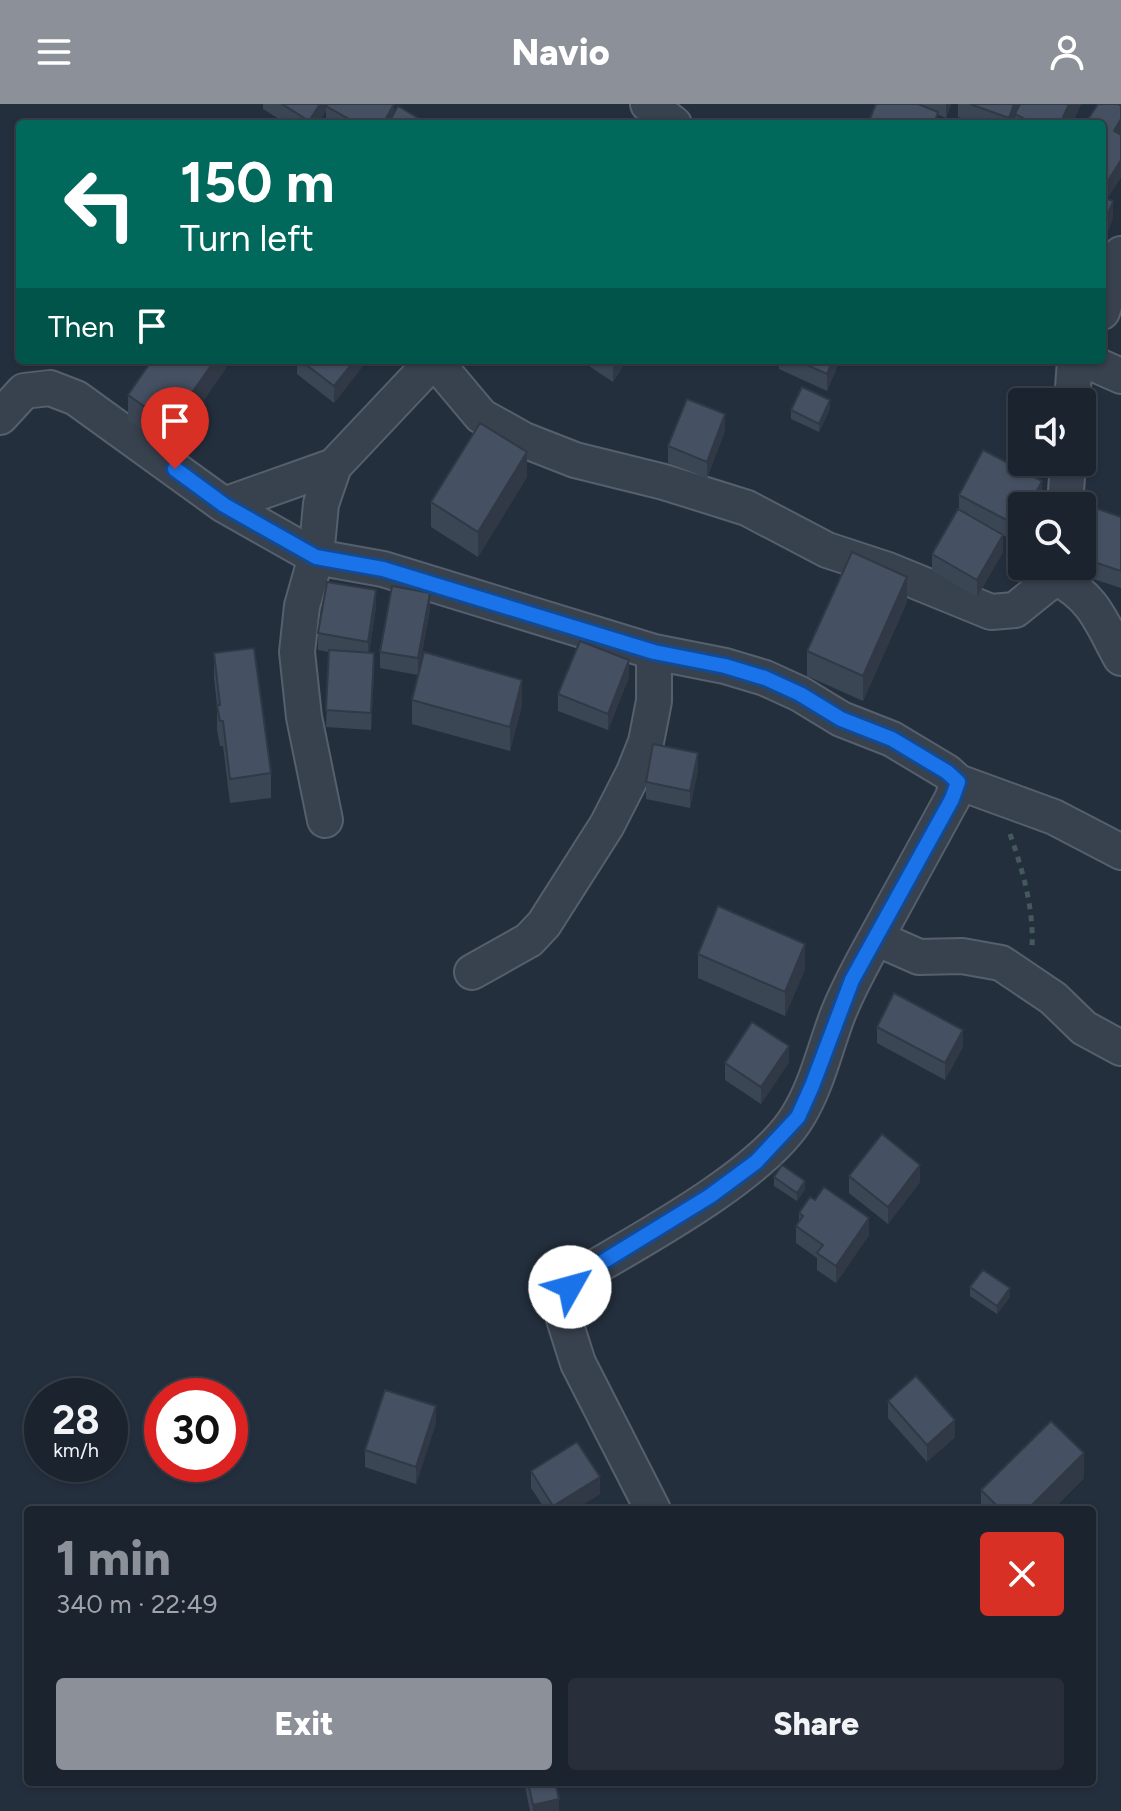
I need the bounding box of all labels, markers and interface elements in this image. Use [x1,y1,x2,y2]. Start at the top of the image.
icon: menu [32,30,76,74]
icon: person [1045,30,1089,74]
text: Navio [511,31,610,74]
text: 150 m [180,149,335,216]
icon: left [48,152,152,256]
text: Turn left [180,217,314,260]
icon: arrive [130,304,174,348]
text: Then [48,308,114,345]
pin [141,387,209,469]
map controls [1008,388,1096,580]
button: sound [1008,388,1096,476]
icon: arrive [153,399,197,443]
button: search [1008,492,1096,580]
position arrow [528,1245,612,1329]
speed limit sign: 30 [144,1378,248,1482]
text: 28 [52,1396,100,1444]
text: km/h [53,1438,99,1462]
text: 1 min [56,1529,171,1587]
button: close [980,1532,1064,1616]
text: 340 m · 22:49 [56,1588,217,1620]
button: Exit [56,1678,552,1770]
button: Share [568,1678,1064,1770]

